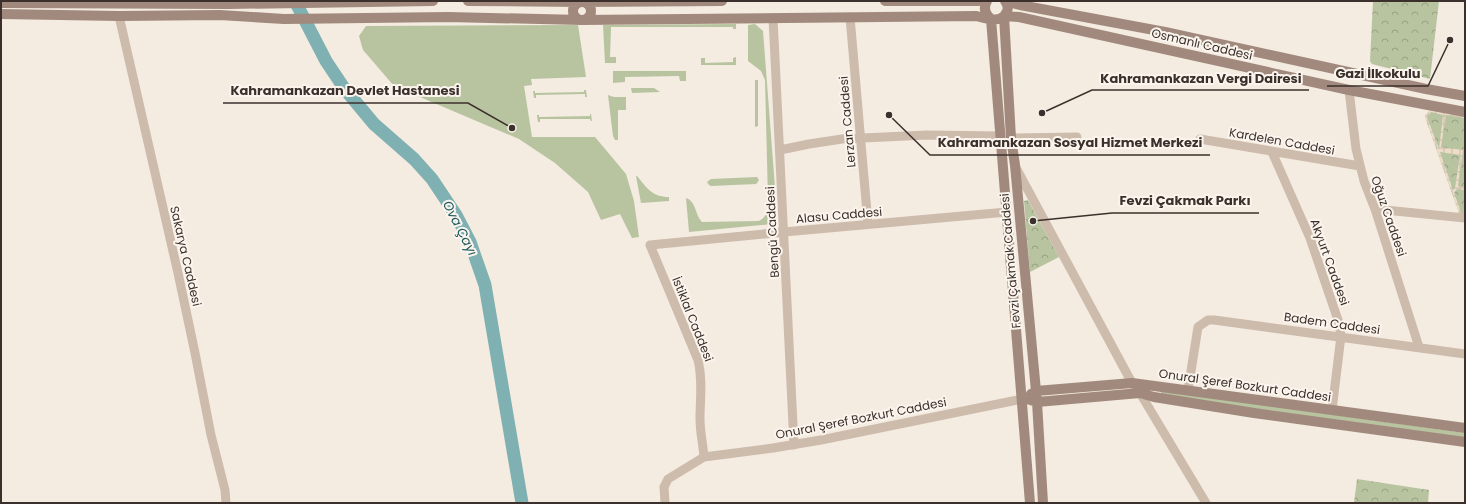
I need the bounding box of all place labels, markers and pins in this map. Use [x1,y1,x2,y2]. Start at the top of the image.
callout: Gazi İlkokulu [1327,61,1428,86]
callout: Kahramankazan Vergi Dairesi [1092,65,1309,90]
callout: Kahramankazan Devlet Hastanesi [223,78,468,103]
callout: Kahramankazan Sosyal Hizmet Merkezi [930,130,1210,155]
callout: Fevzi Çakmak Parkı [1112,188,1259,213]

